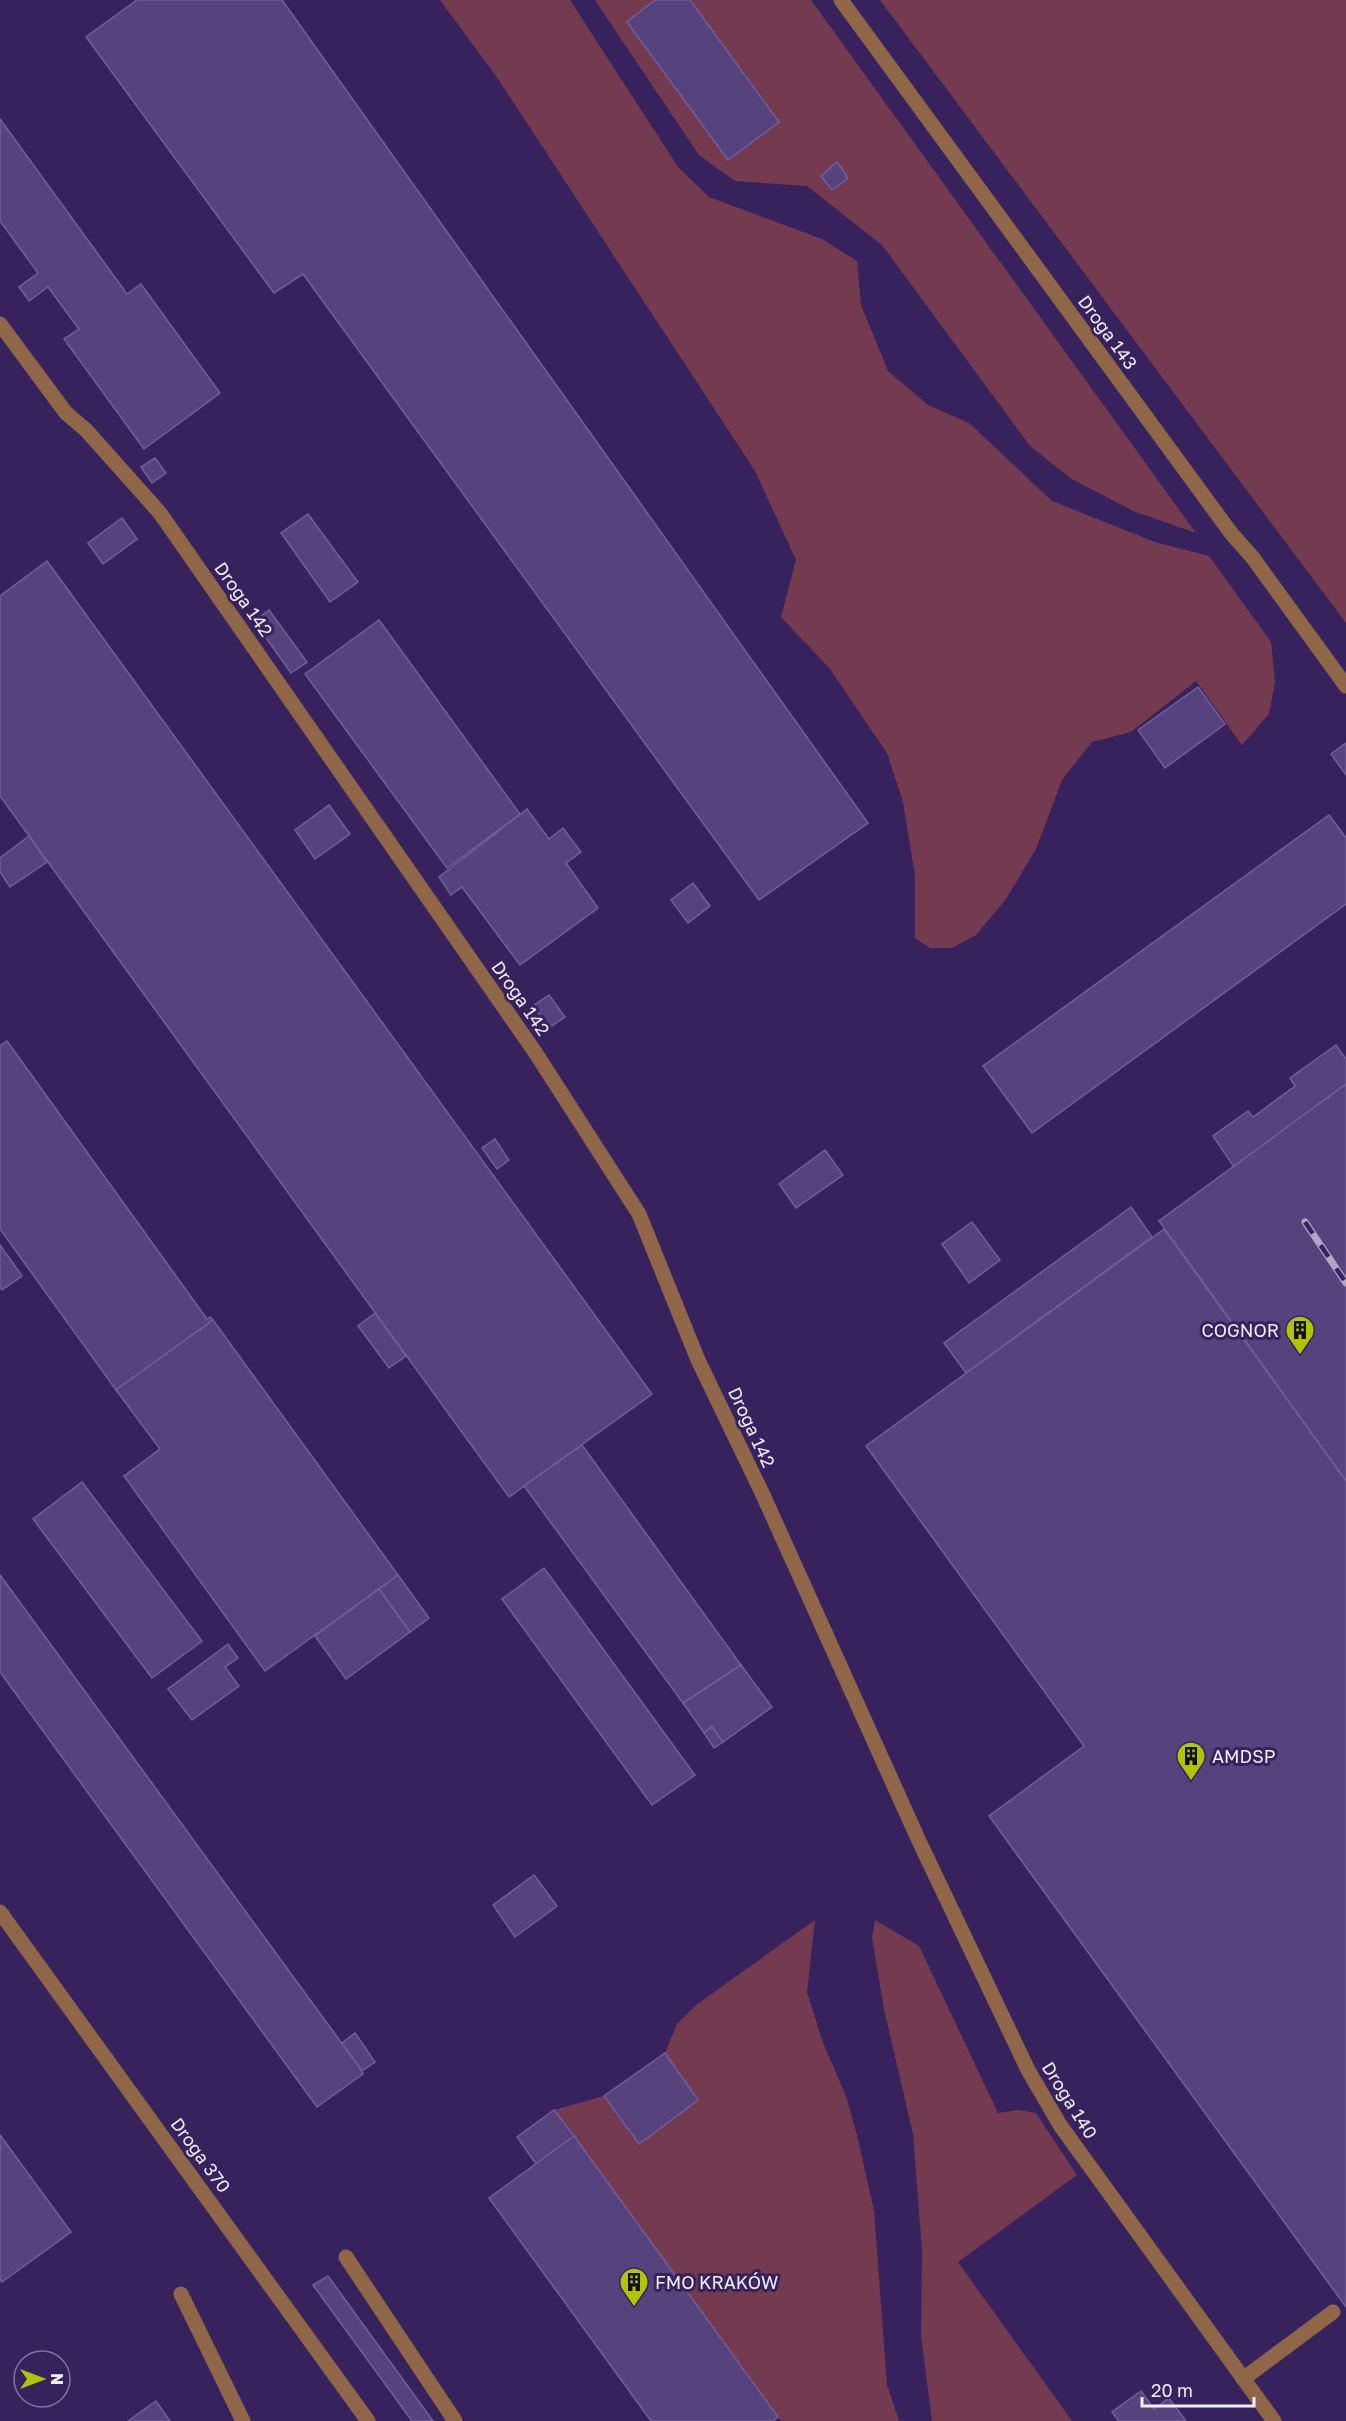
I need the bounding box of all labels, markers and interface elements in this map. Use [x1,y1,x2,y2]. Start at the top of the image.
street label: Droga 143 [1074,291,1142,373]
street label: Droga 142 [210,557,278,641]
street label: Droga 142 [487,956,555,1040]
building icon: COGNOR [1284,1314,1316,1356]
place label: COGNOR [1202,1319,1279,1341]
street label: Droga 142 [724,1383,780,1471]
building icon: AMDSP [1175,1740,1207,1782]
place label: AMDSP [1212,1745,1275,1767]
street label: Droga 140 [1038,2057,1102,2143]
street label: Droga 370 [166,2113,236,2197]
building icon: FMO KRAKÓW [618,2266,650,2308]
place label: FMO KRAKÓW [655,2271,778,2293]
north arrow [12,2349,72,2409]
scale bar [1142,2370,1254,2408]
text: N [47,2373,67,2385]
text: 20 m [1151,2379,1193,2401]

